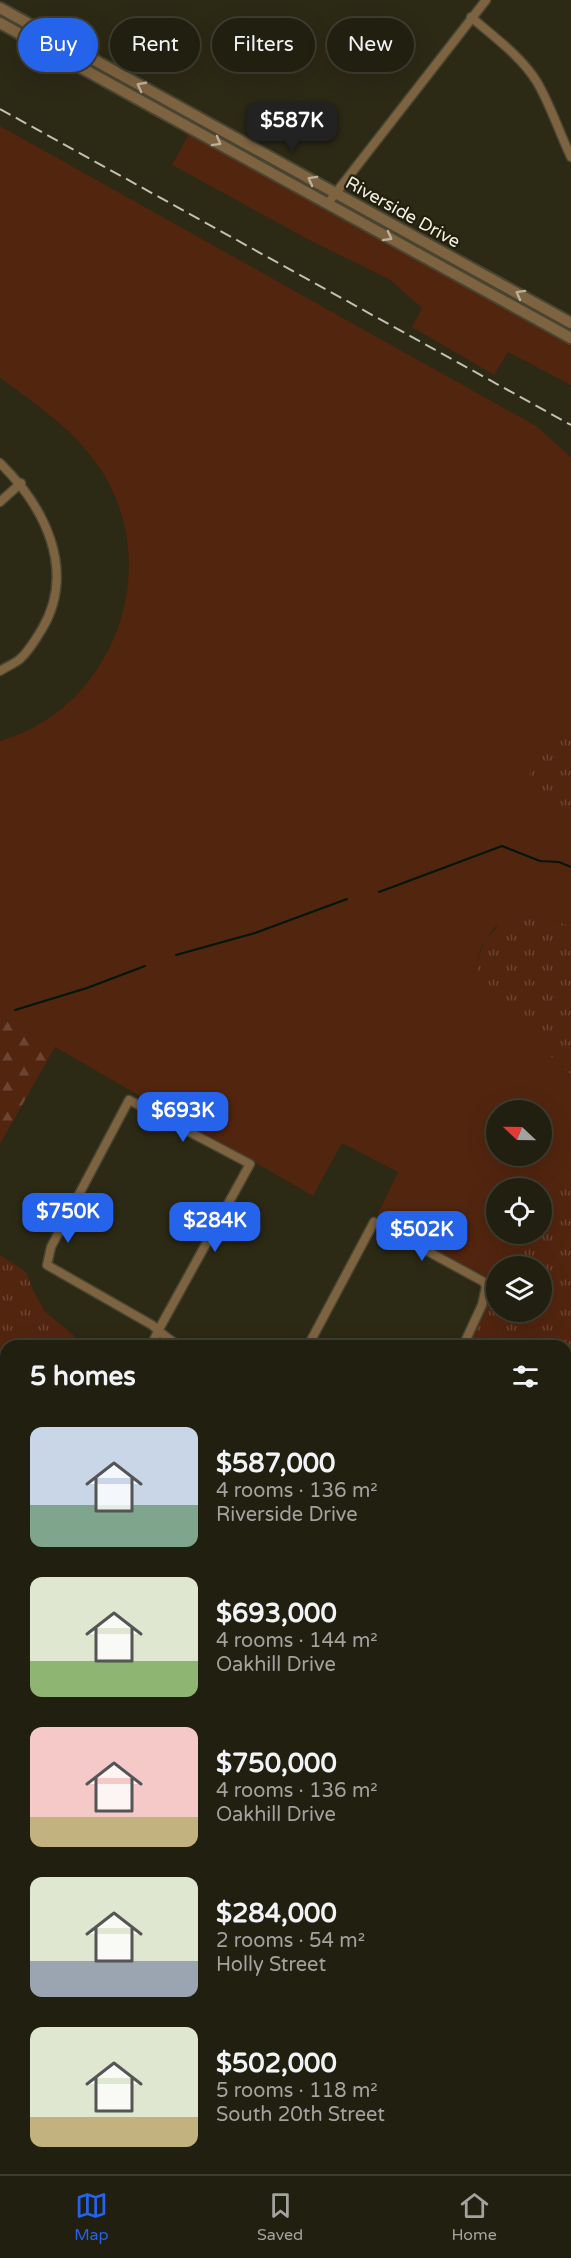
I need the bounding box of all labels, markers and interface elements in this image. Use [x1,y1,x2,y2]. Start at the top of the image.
chip: Buy [18,18,98,72]
chip: Rent [110,18,200,72]
chip: Filters [212,18,315,72]
chip: New [327,18,414,72]
one-way arrow [137,82,148,93]
pin: $587K [250,102,334,153]
text: $587K [260,109,324,133]
one-way arrow [211,135,221,147]
street label: Riverside Drive [342,171,464,253]
one-way arrow [308,176,318,188]
one-way arrow [381,230,392,241]
one-way arrow [515,290,526,302]
pin: $693K [141,1092,225,1143]
text: $693K [151,1099,215,1123]
north arrow [486,1100,552,1166]
map controls [486,1100,552,1322]
button: locate [486,1178,552,1244]
pin: $750K [26,1193,110,1244]
text: $750K [36,1200,100,1224]
pin: $284K [173,1202,257,1253]
text: $284K [183,1209,247,1233]
pin: $502K [380,1211,464,1262]
text: $502K [390,1218,454,1242]
button: layers [486,1256,552,1322]
icon: filters [509,1360,542,1393]
text: 5 homes [30,1361,136,1392]
text: $587,000 [216,1448,335,1479]
icon: home [78,1451,150,1523]
text: 4 rooms · 136 m² [216,1479,378,1503]
text: Riverside Drive [216,1503,358,1527]
text: $693,000 [216,1598,337,1629]
icon: home [78,1601,150,1673]
text: 4 rooms · 144 m² [216,1629,378,1653]
text: Oakhill Drive [216,1653,336,1677]
text: $750,000 [216,1748,337,1779]
icon: home [78,1751,150,1823]
text: 4 rooms · 136 m² [216,1779,378,1803]
text: Oakhill Drive [216,1803,336,1827]
text: $284,000 [216,1898,337,1929]
icon: home [78,1901,150,1973]
text: 2 rooms · 54 m² [216,1929,365,1953]
text: Holly Street [216,1953,326,1977]
text: $502,000 [216,2048,337,2079]
icon: home [78,2051,150,2123]
text: 5 rooms · 118 m² [216,2079,378,2103]
text: South 20th Street [216,2103,385,2127]
tab: Map [74,2189,109,2245]
tab: Saved [257,2189,303,2245]
tab: Home [452,2189,497,2245]

